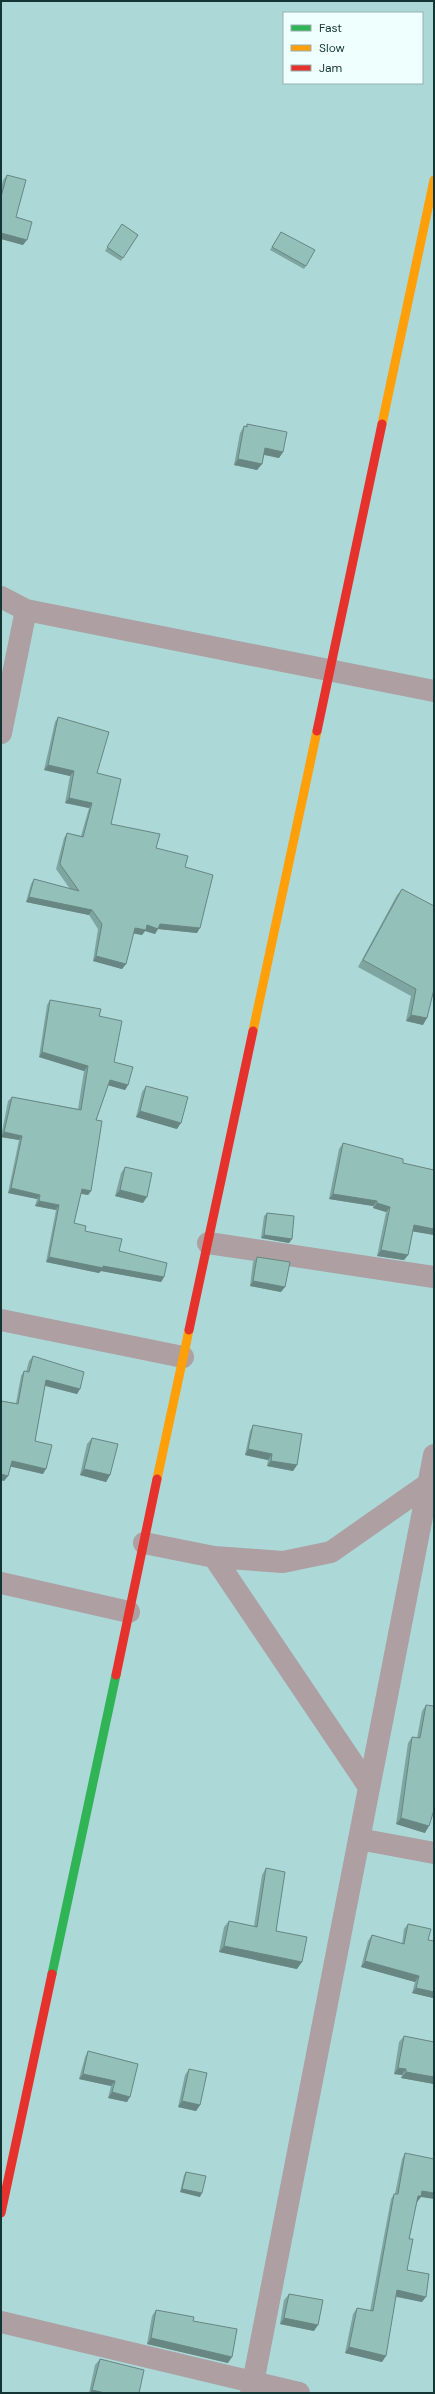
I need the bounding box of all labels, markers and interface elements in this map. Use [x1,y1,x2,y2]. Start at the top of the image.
legend [283,12,423,84]
text: Fast [319,20,342,36]
text: Slow [319,40,345,56]
text: Jam [319,60,342,76]

